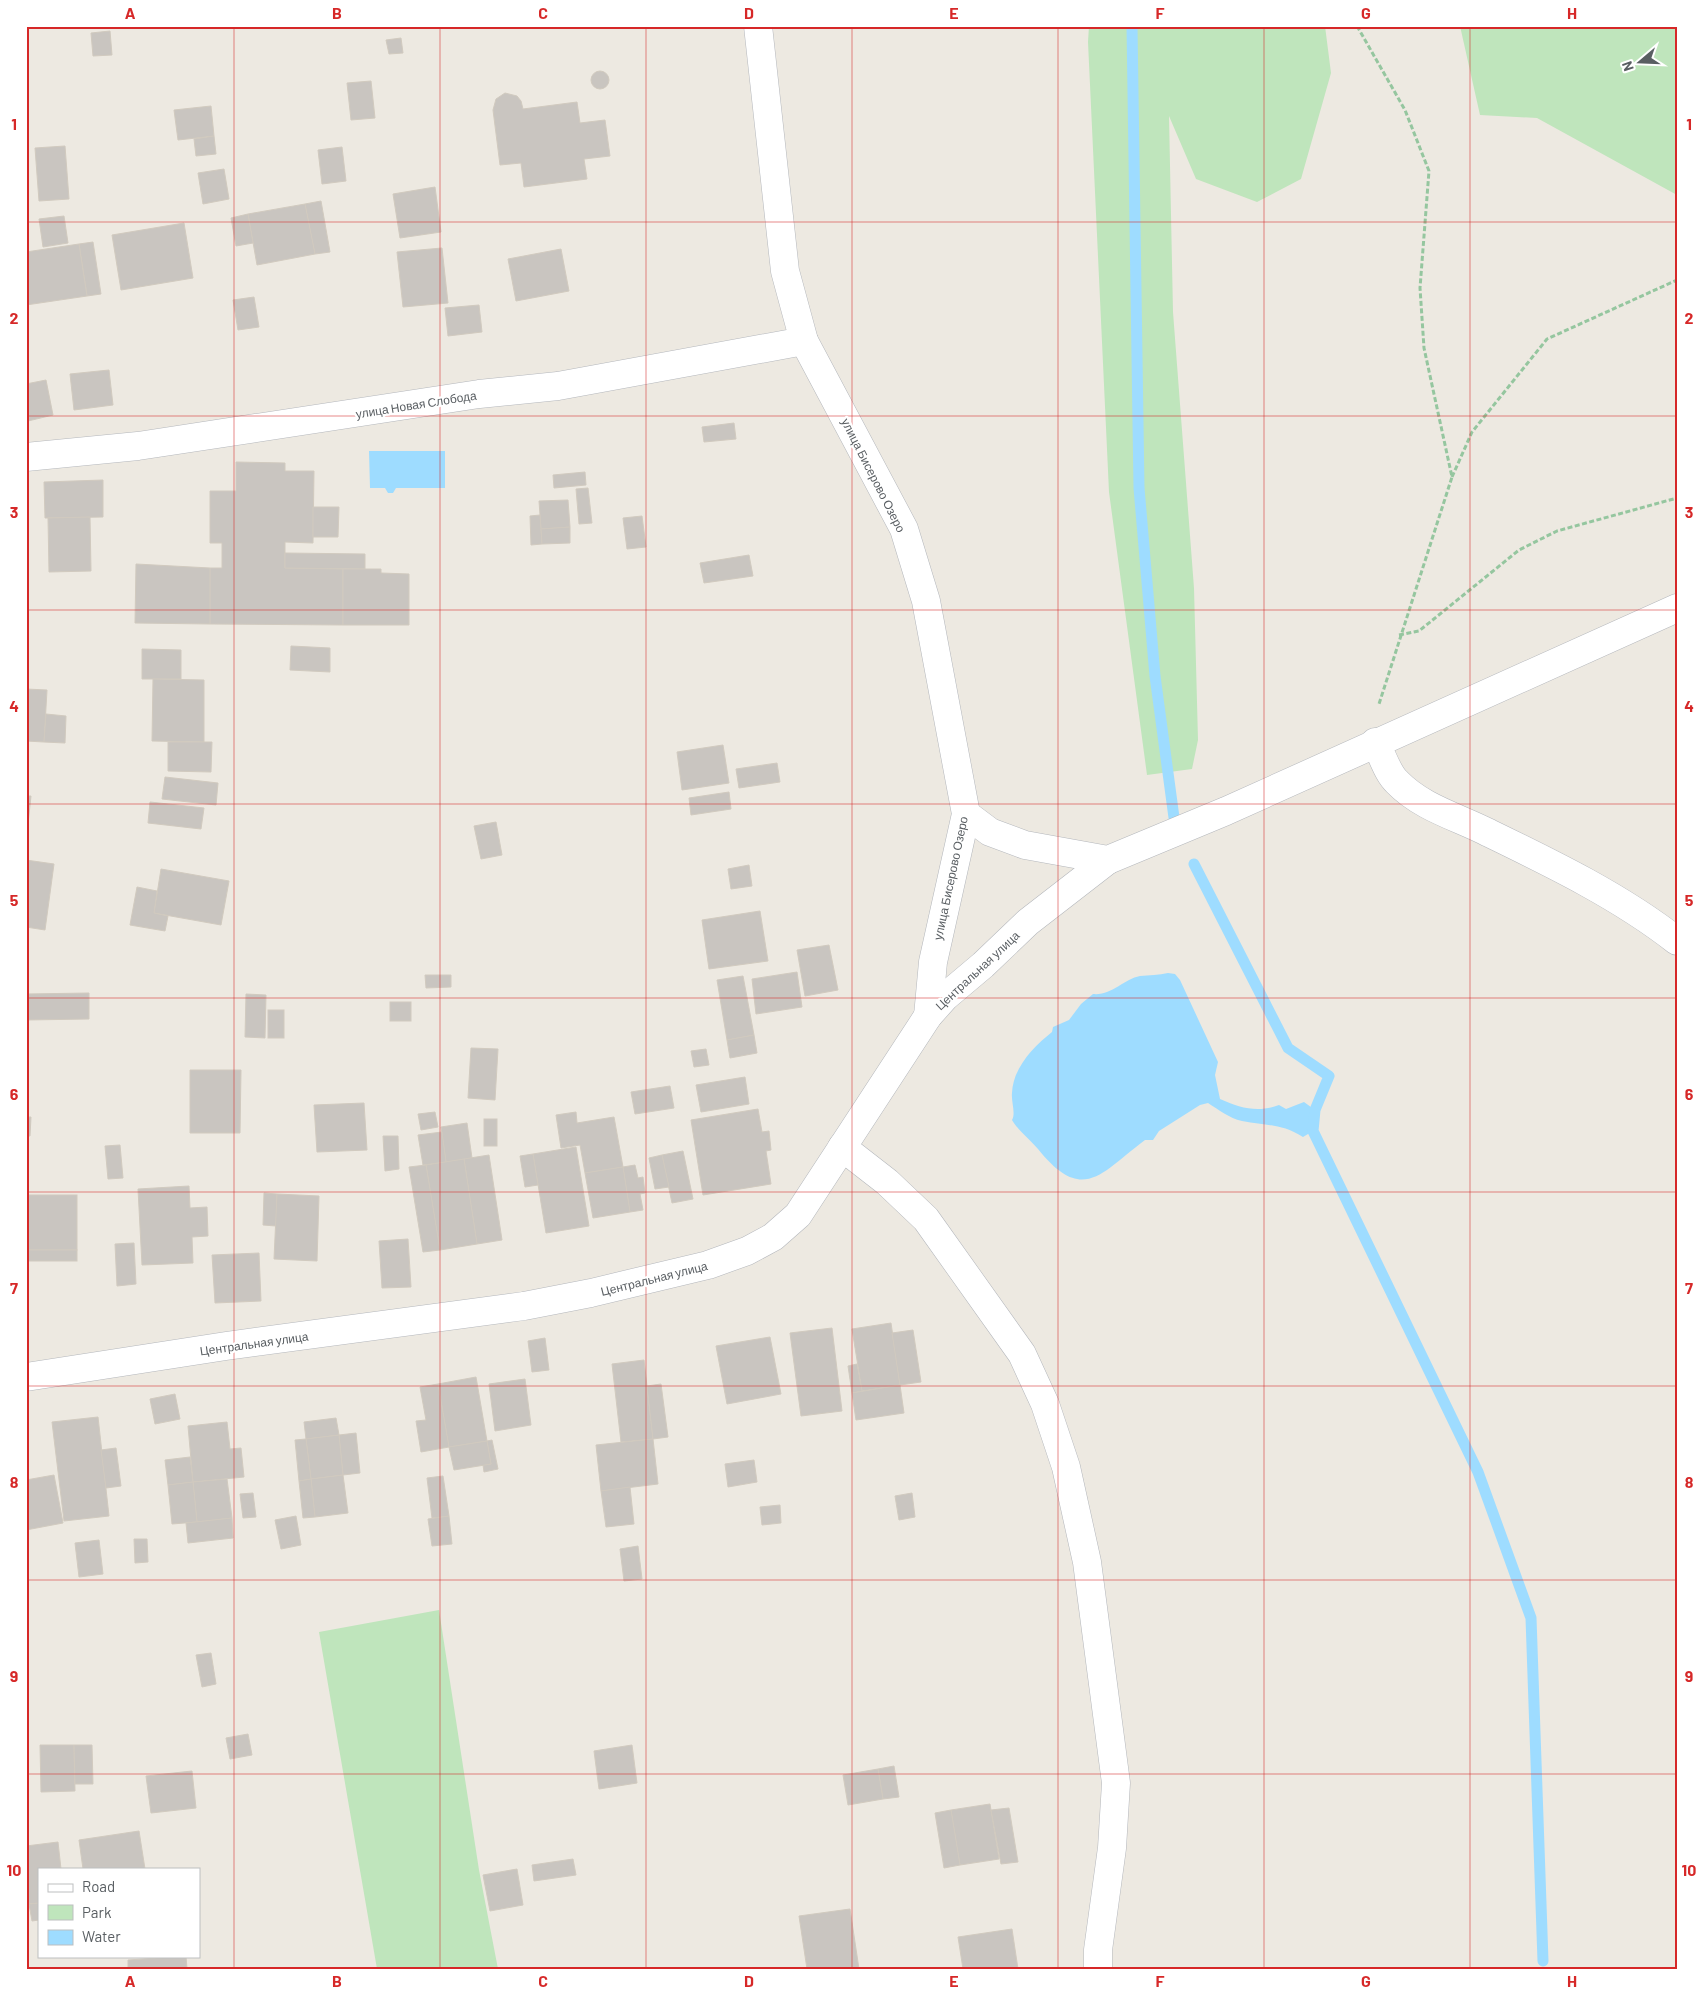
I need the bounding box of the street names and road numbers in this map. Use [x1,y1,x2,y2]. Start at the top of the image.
street label: улица Новая Слобода [355,387,478,421]
street label: улица Бисерово Озеро [838,416,909,535]
street label: улица Бисерово Озеро [930,815,971,941]
street label: Центральная улица [932,927,1023,1013]
street label: Центральная улица [599,1258,709,1299]
street label: Центральная улица [199,1328,310,1359]

